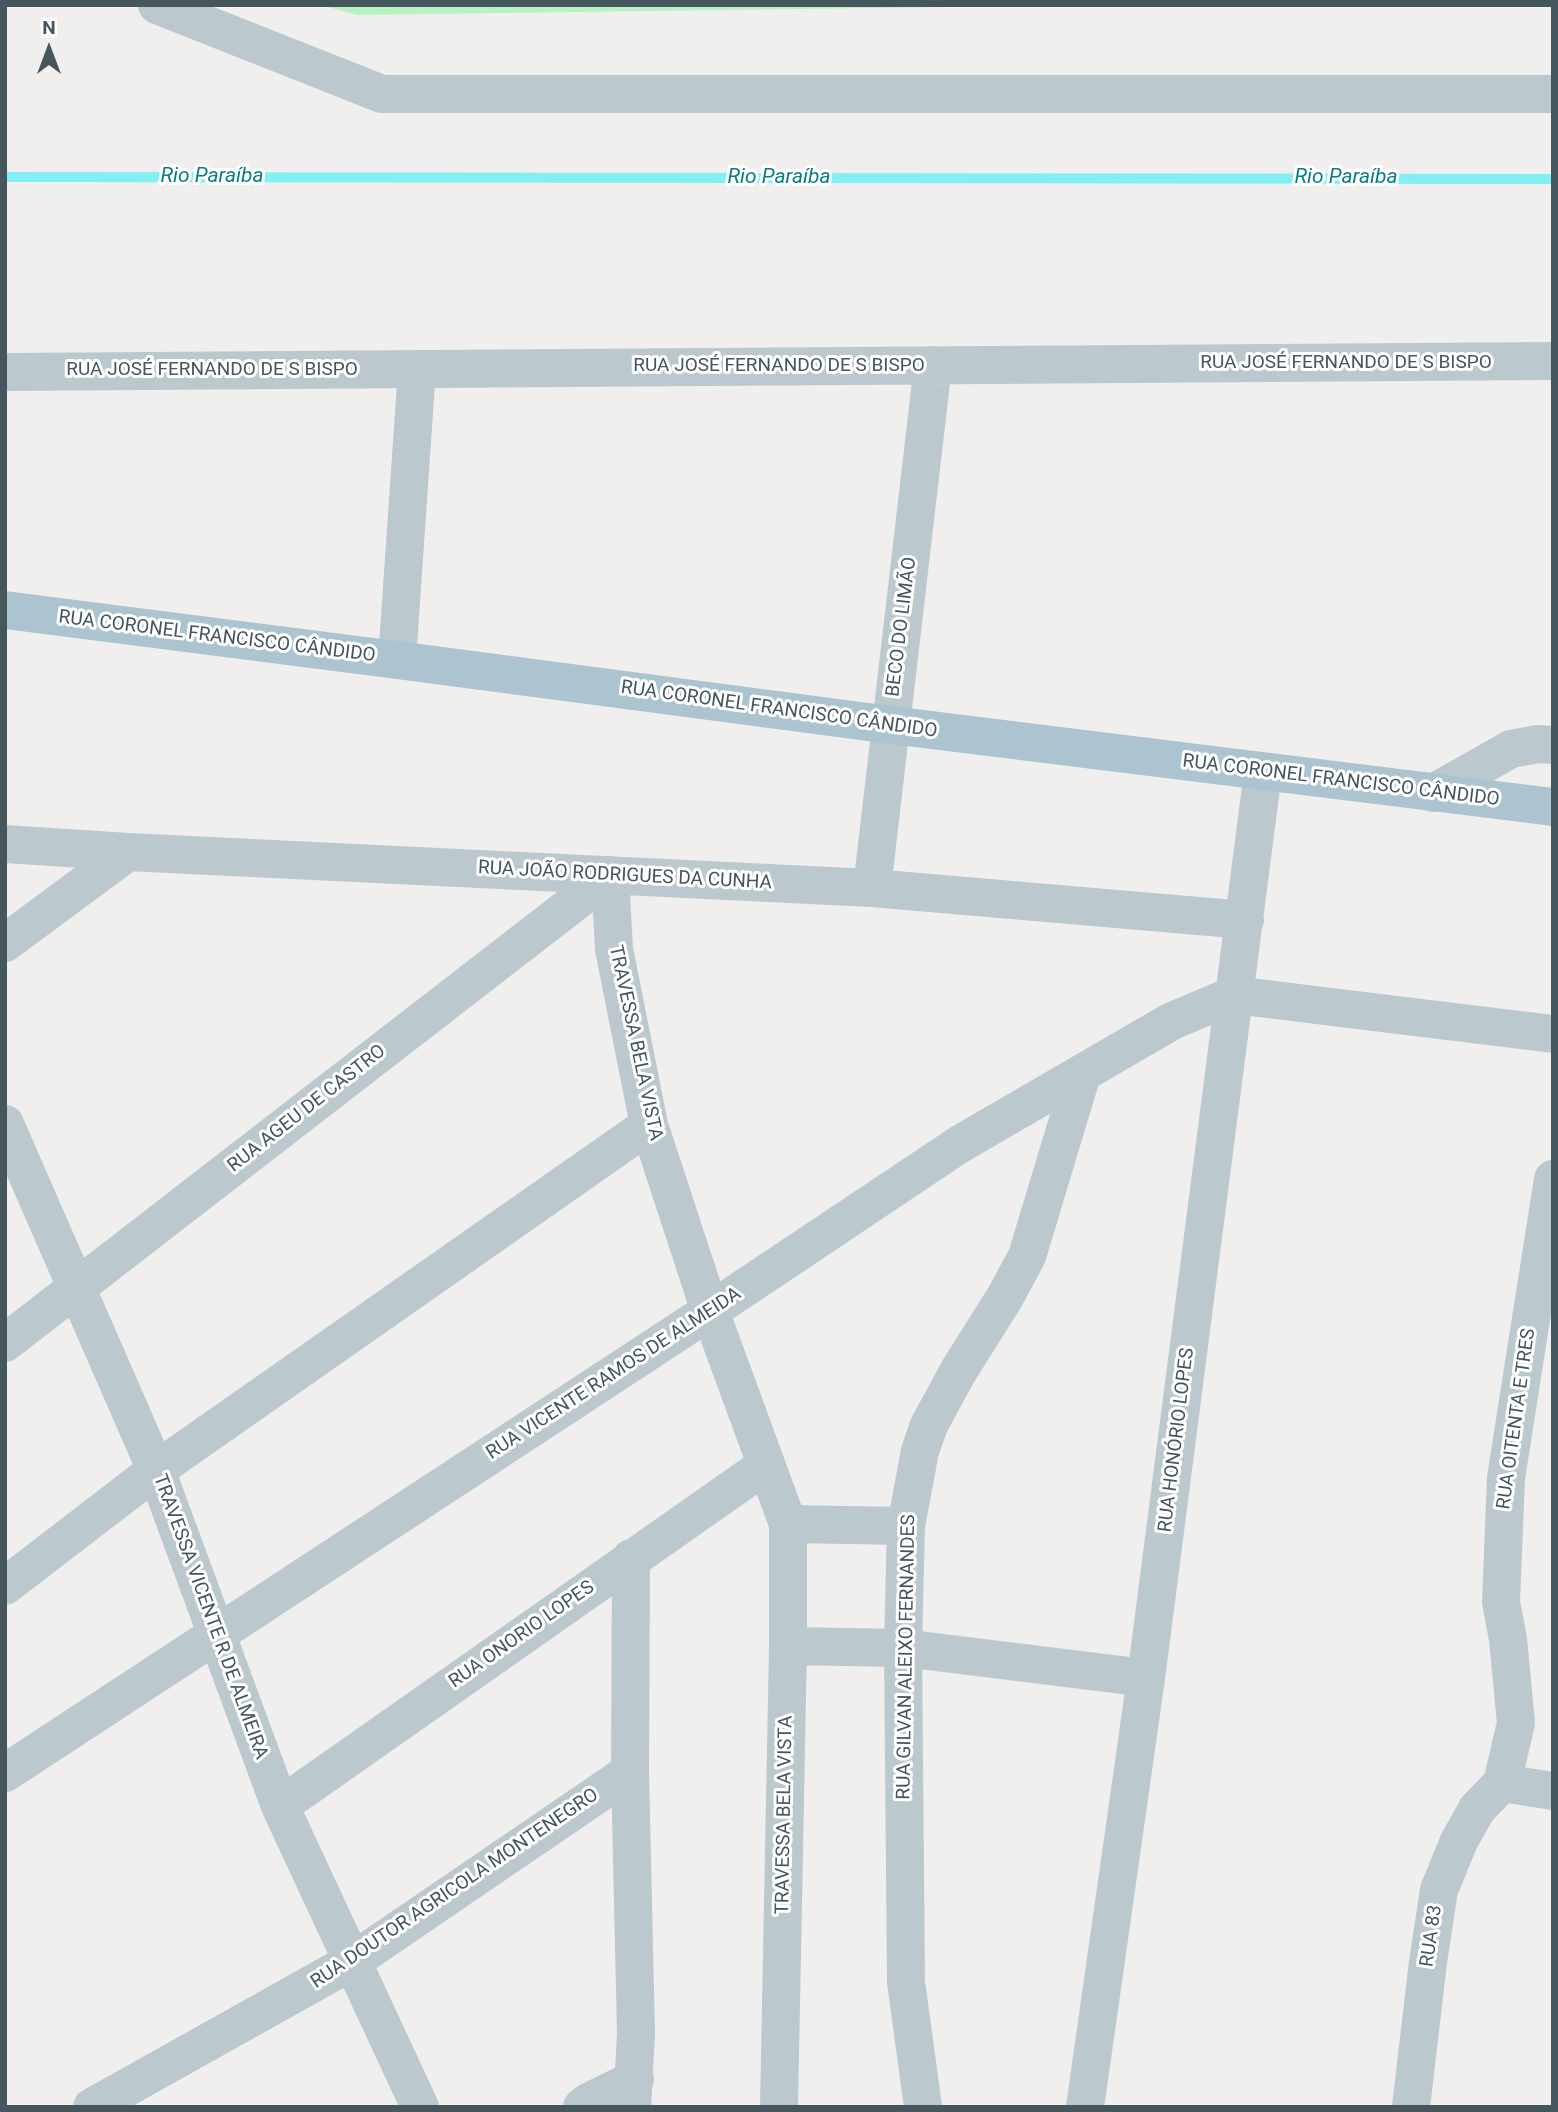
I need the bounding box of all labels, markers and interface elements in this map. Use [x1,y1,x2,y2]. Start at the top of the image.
north arrow [14,14,84,84]
text: N [42,16,56,39]
water label: Rio Paraíba [160,164,264,190]
water label: Rio Paraíba [727,165,831,191]
water label: Rio Paraíba [1294,165,1398,191]
street label: RUA JOSÉ FERNANDO DE S BISPO [1200,352,1492,374]
street label: RUA JOSÉ FERNANDO DE S BISPO [633,355,925,377]
street label: RUA JOSÉ FERNANDO DE S BISPO [66,359,358,381]
street label: BECO DO LIMÃO [882,556,922,698]
street label: RUA CORONEL FRANCISCO CÂNDIDO [57,606,377,668]
street label: RUA CORONEL FRANCISCO CÂNDIDO [619,677,939,743]
street label: RUA CORONEL FRANCISCO CÂNDIDO [1181,750,1501,812]
street label: RUA JOÃO RODRIGUES DA CUNHA [477,857,773,895]
street label: TRAVESSA BELA VISTA [603,943,667,1143]
street label: RUA AGEU DE CASTRO [223,1040,391,1178]
street label: RUA VICENTE RAMOS DE ALMEIDA [482,1283,746,1465]
street label: RUA OITENTA E TRES [1493,1327,1541,1511]
street label: RUA HONÓRIO LOPES [1154,1346,1200,1534]
street label: TRAVESSA VICENTE R DE ALMEIRA [148,1471,272,1763]
street label: RUA GILVAN ALEIXO FERNANDES [893,1514,921,1800]
street label: RUA ONORIO LOPES [445,1576,599,1694]
street label: TRAVESSA BELA VISTA [772,1715,798,1915]
street label: RUA DOUTOR AGRICOLA MONTENEGRO [307,1784,603,1994]
street label: RUA 83 [1416,1904,1448,1968]

